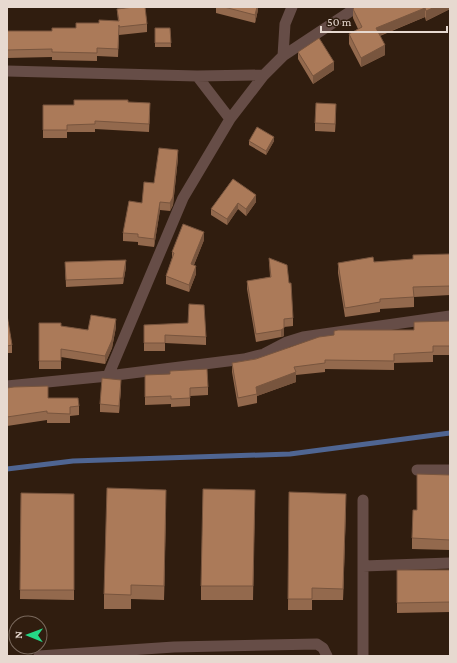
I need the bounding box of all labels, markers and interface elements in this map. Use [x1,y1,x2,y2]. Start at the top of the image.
scale bar [321,8,447,34]
text: 50 m [327,15,352,29]
north arrow [8,615,48,655]
text: N [12,630,24,639]

